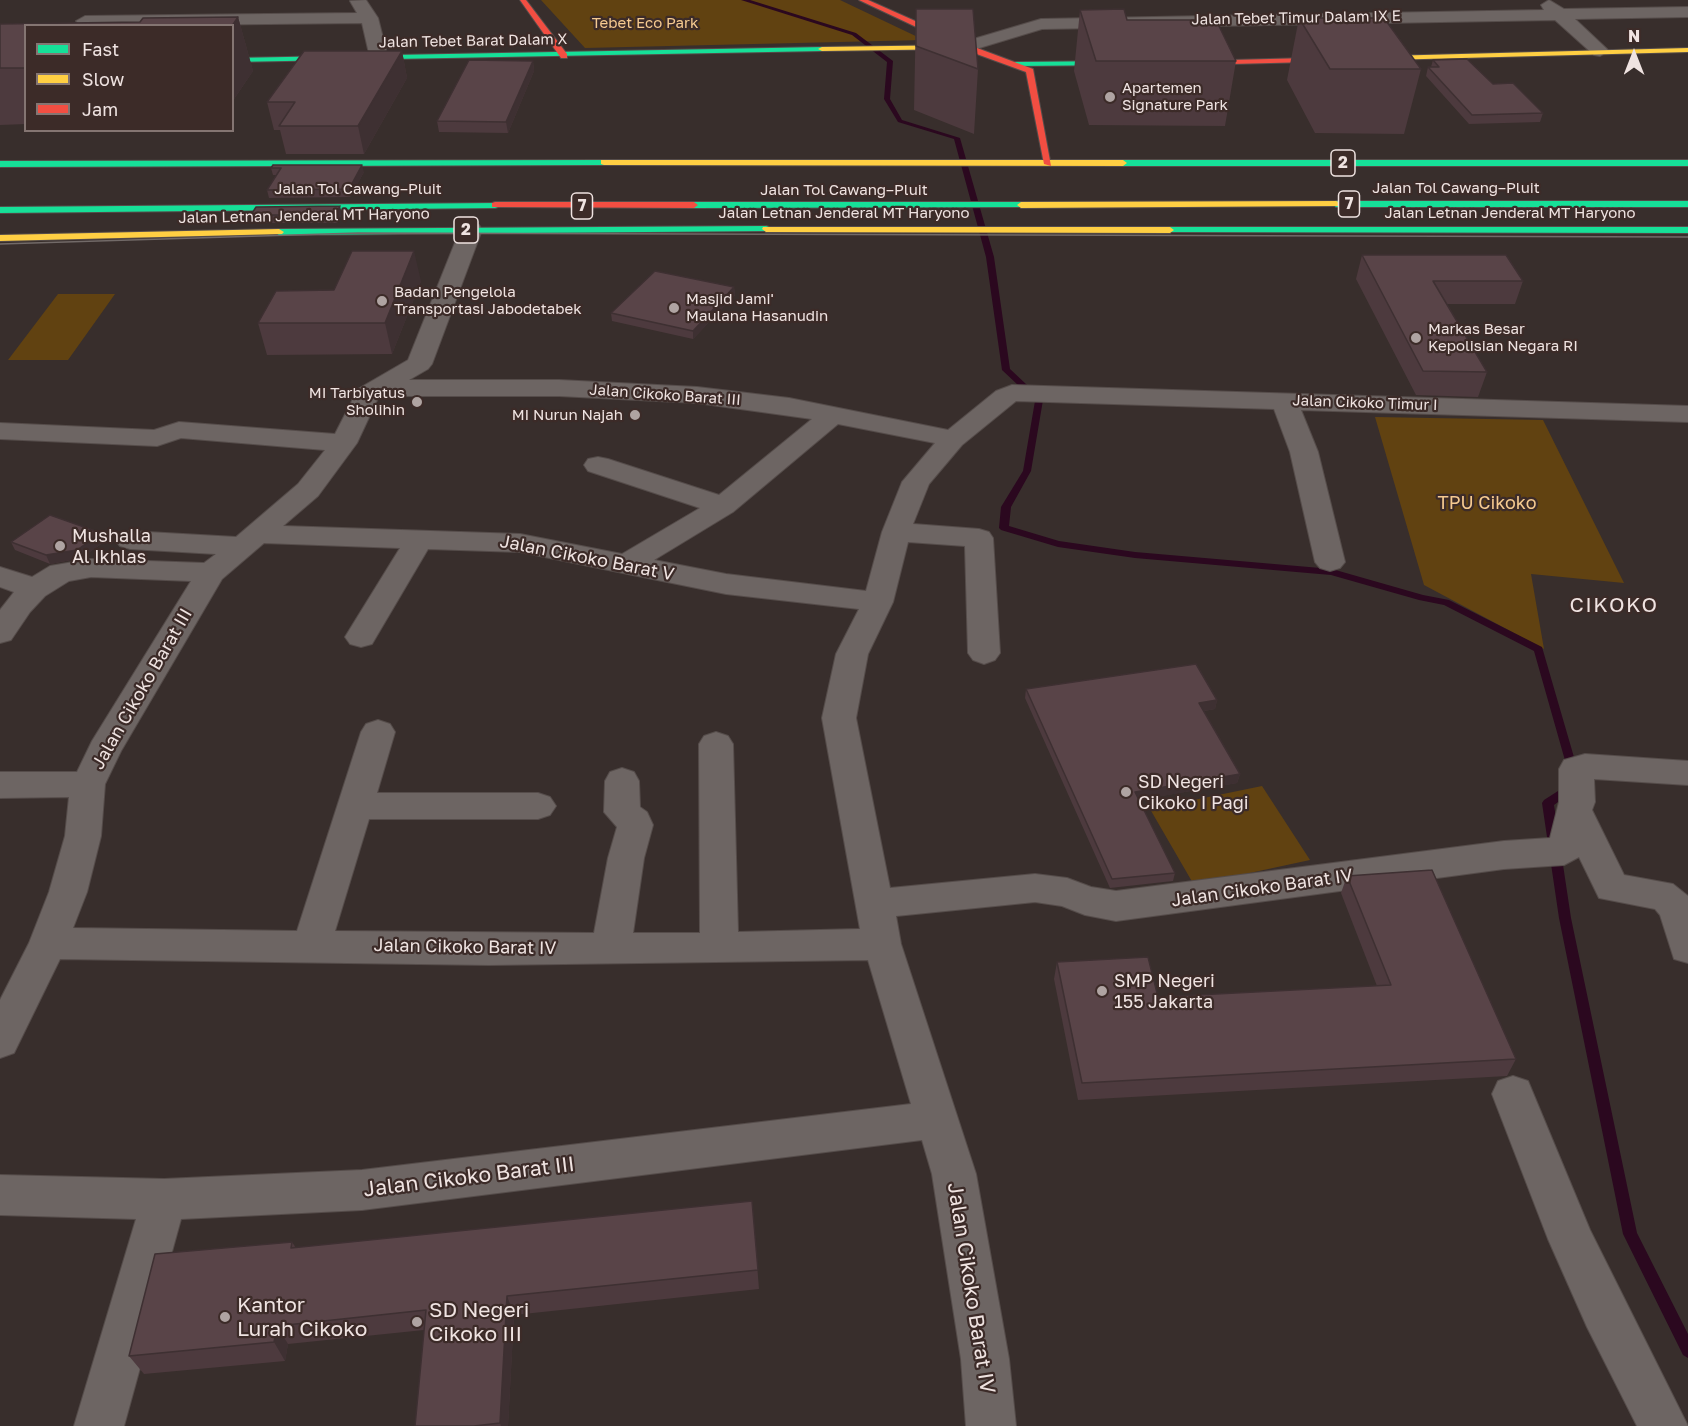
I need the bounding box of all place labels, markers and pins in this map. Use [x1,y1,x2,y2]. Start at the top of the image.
place label: Apartemen Signature Park [1122,79,1228,114]
marker: Apartemen Signature Park [1103,90,1117,104]
place label: Badan Pengelola Transportasi Jabodetabek [394,283,582,318]
place label: Masjid Jami' Maulana Hasanudin [686,290,828,325]
marker: Badan Pengelola Transportasi Jabodetabek [375,294,389,308]
marker: Masjid Jami' Maulana Hasanudin [667,301,681,315]
place label: Markas Besar Kepolisian Negara RI [1428,320,1578,355]
marker: Markas Besar Kepolisian Negara RI [1409,331,1423,345]
place label: MI Tarbiyatus Sholihin [309,384,405,419]
marker: MI Tarbiyatus Sholihin [410,395,424,409]
place label: MI Nurun Najah [512,406,623,424]
marker: MI Nurun Najah [628,408,642,422]
place label: Mushalla Al Ikhlas [72,525,151,568]
marker: Mushalla Al Ikhlas [53,539,67,553]
place label: SD Negeri Cikoko I Pagi [1138,771,1249,814]
marker: SD Negeri Cikoko I Pagi [1119,785,1133,799]
place label: SMP Negeri 155 Jakarta [1114,970,1215,1012]
marker: SMP Negeri 155 Jakarta [1095,984,1109,998]
place label: Kantor Lurah Cikoko [237,1292,367,1342]
place label: SD Negeri Cikoko III [429,1297,529,1347]
marker: Kantor Lurah Cikoko [218,1310,232,1324]
marker: SD Negeri Cikoko III [410,1315,424,1329]

